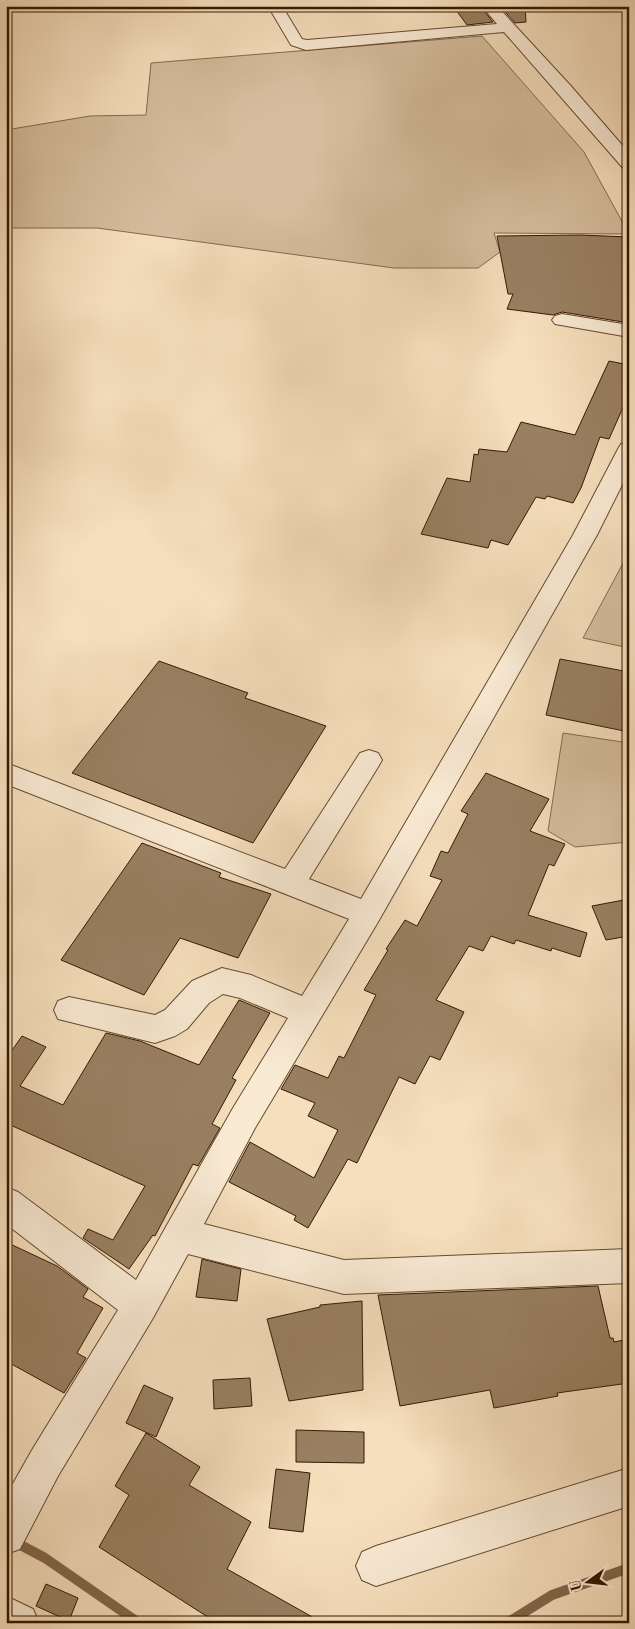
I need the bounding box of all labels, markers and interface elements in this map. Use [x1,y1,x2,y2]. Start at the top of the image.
north arrow [562,1556,612,1606]
text: U [566,1577,587,1593]

